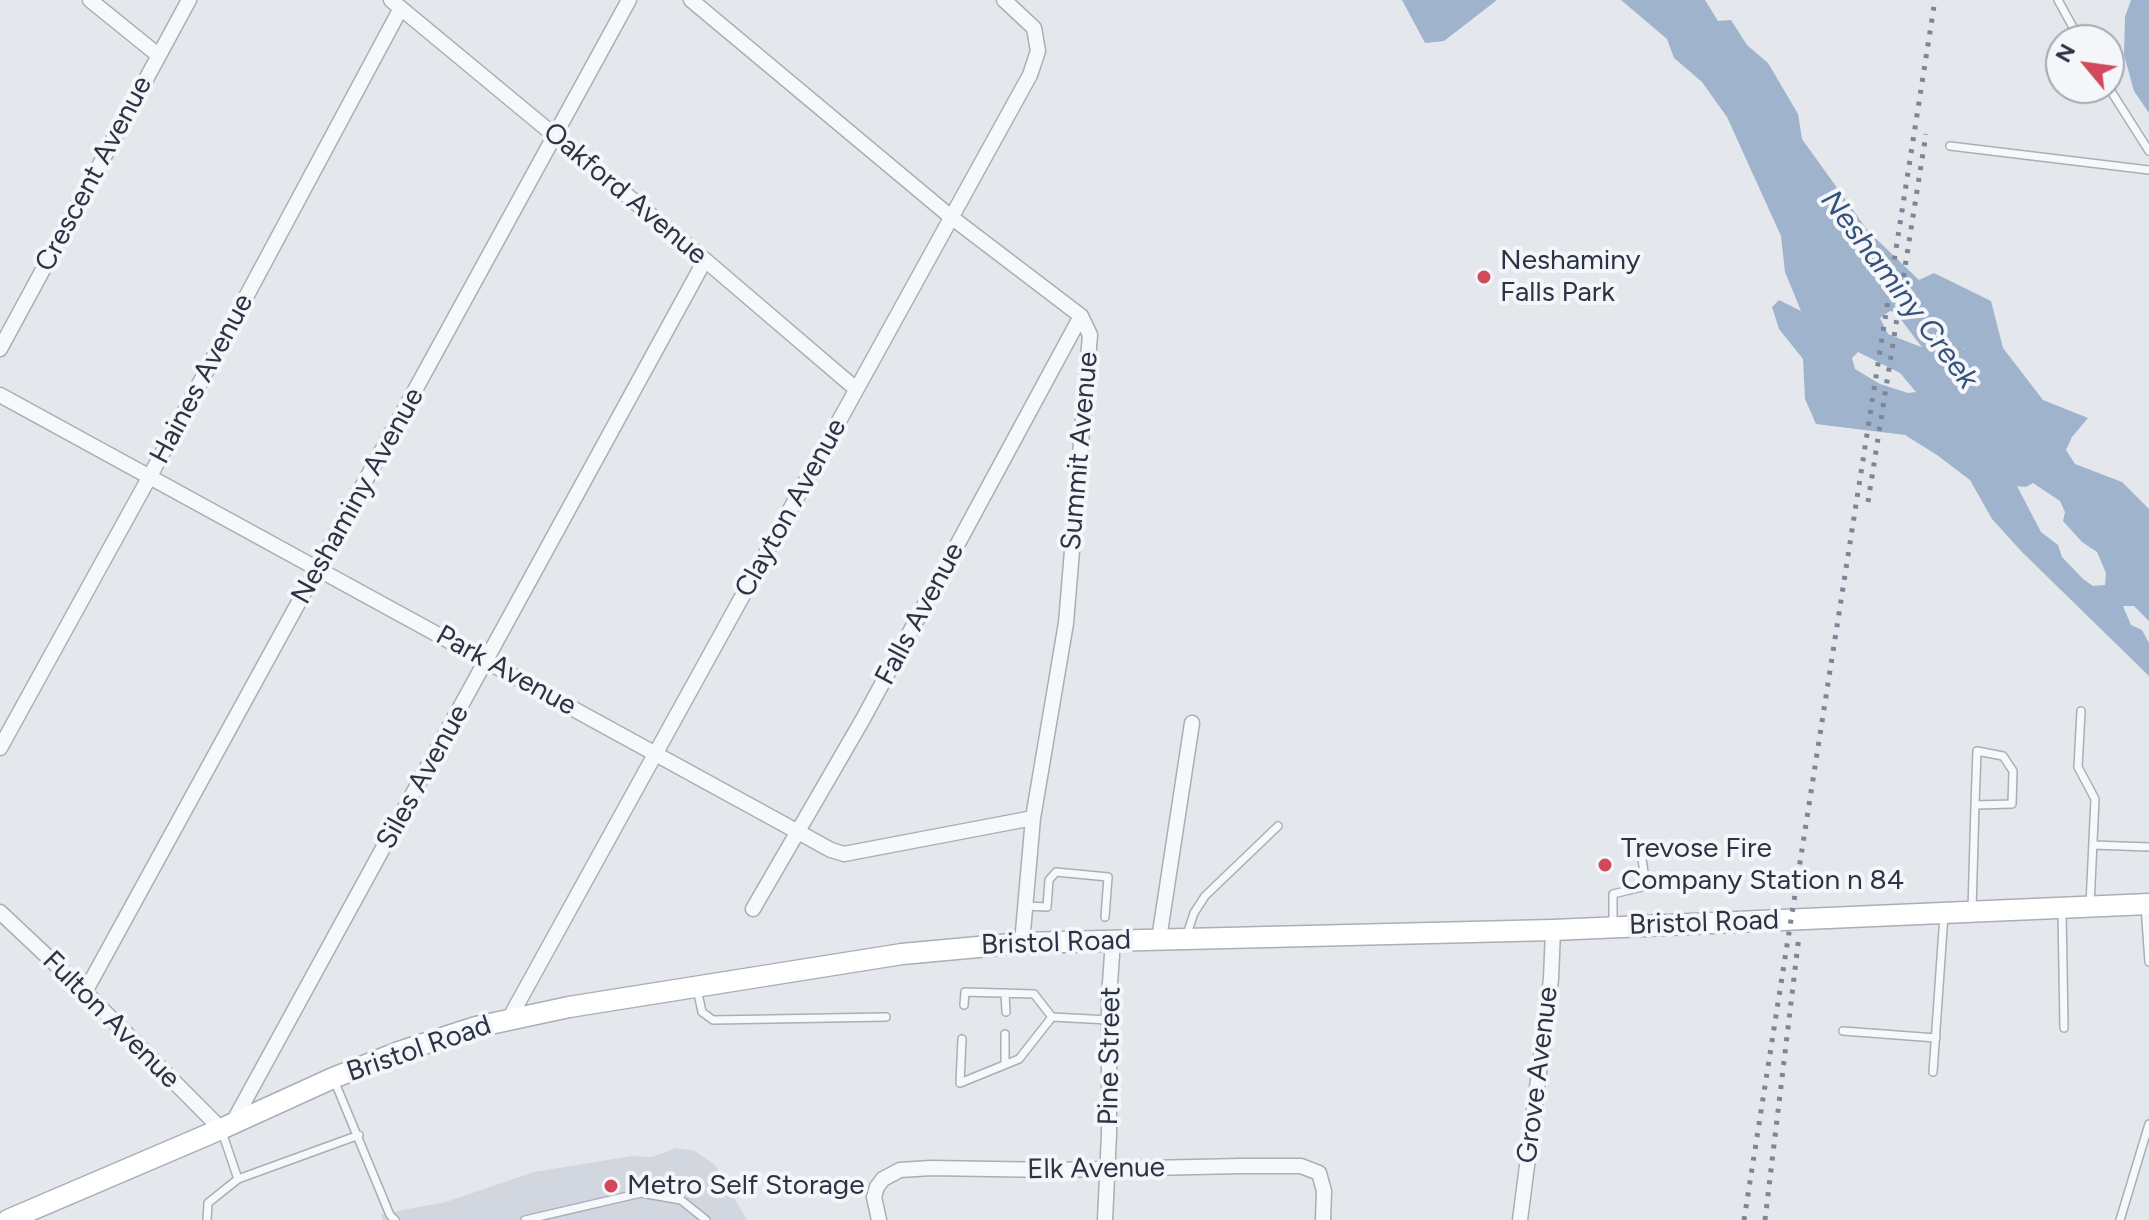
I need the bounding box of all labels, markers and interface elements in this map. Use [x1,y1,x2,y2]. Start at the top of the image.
north arrow [2045,24,2125,104]
text: N [2049,39,2081,67]
street label: Crescent Avenue [28,71,160,277]
street label: Oakford Avenue [536,116,714,272]
water label: Neshaminy Creek [1813,184,1985,396]
place label: Neshaminy Falls Park [1500,244,1640,310]
marker: Neshaminy Falls Park [1475,268,1493,286]
street label: Haines Avenue [143,288,261,470]
street label: Summit Avenue [1055,350,1105,552]
street label: Neshaminy Avenue [285,382,431,610]
street label: Clayton Avenue [728,413,854,603]
street label: Falls Avenue [868,537,972,691]
street label: Park Avenue [430,619,582,723]
street label: Siles Avenue [370,699,476,855]
place label: Trevose Fire Company Station n 84 [1621,832,1904,898]
marker: Trevose Fire Company Station n 84 [1596,856,1614,874]
street label: Bristol Road [1628,904,1780,942]
street label: Bristol Road [980,924,1132,962]
street label: Fulton Avenue [35,944,187,1096]
street label: Grove Avenue [1510,985,1566,1165]
street label: Pine Street [1092,986,1128,1126]
street label: Bristol Road [342,1009,496,1089]
street label: Elk Avenue [1027,1151,1165,1187]
place label: Metro Self Storage [627,1169,864,1203]
marker: Metro Self Storage [602,1177,620,1195]

